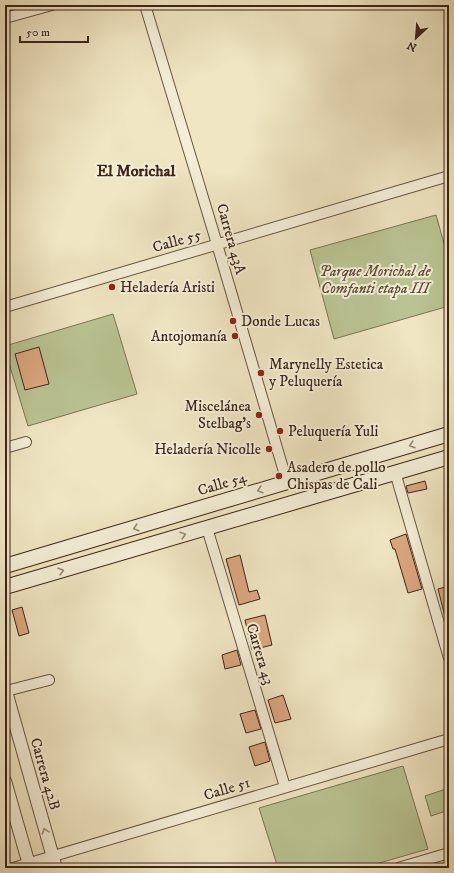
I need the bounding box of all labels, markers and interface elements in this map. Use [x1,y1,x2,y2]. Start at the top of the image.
scale bar [20,18,88,44]
north arrow [396,18,436,58]
text: 50 m [26,25,50,40]
text: N [405,38,419,54]
district label: El Morichal [97,161,177,181]
street label: Carrera 43A [212,201,250,277]
street label: Calle 55 [151,225,204,257]
park label: Parque Morichal de Comfanti etapa III [319,262,432,298]
place label: Heladería Aristi [120,278,215,297]
marker: Heladería Aristi [107,282,117,292]
place label: Donde Lucas [241,312,320,331]
marker: Donde Lucas [228,316,238,326]
place label: Antojomanía [151,327,228,346]
marker: Antojomanía [230,331,240,341]
place label: Marynelly Estetica y Peluquería [269,355,384,391]
marker: Marynelly Estetica y Peluquería [256,368,266,378]
place label: Miscelánea Stelbag's [184,397,252,433]
marker: Miscelánea Stelbag's [254,410,264,420]
place label: Peluquería Yuli [288,422,379,441]
marker: Peluquería Yuli [275,426,285,436]
place label: Heladería Nicolle [154,440,261,459]
one-way arrow [408,440,415,449]
marker: Heladería Nicolle [264,444,274,454]
place label: Asadero de pollo Chispas de Cali [287,458,386,494]
street label: Calle 54 [195,467,249,500]
marker: Asadero de pollo Chispas de Cali [274,471,284,481]
one-way arrow [257,485,264,494]
one-way arrow [132,523,139,532]
one-way arrow [179,531,186,540]
one-way arrow [58,567,65,576]
street label: Carrera 43 [242,621,278,687]
street label: Carrera 42B [26,736,64,812]
street label: Calle 51 [201,773,253,805]
one-way arrow [41,827,50,834]

